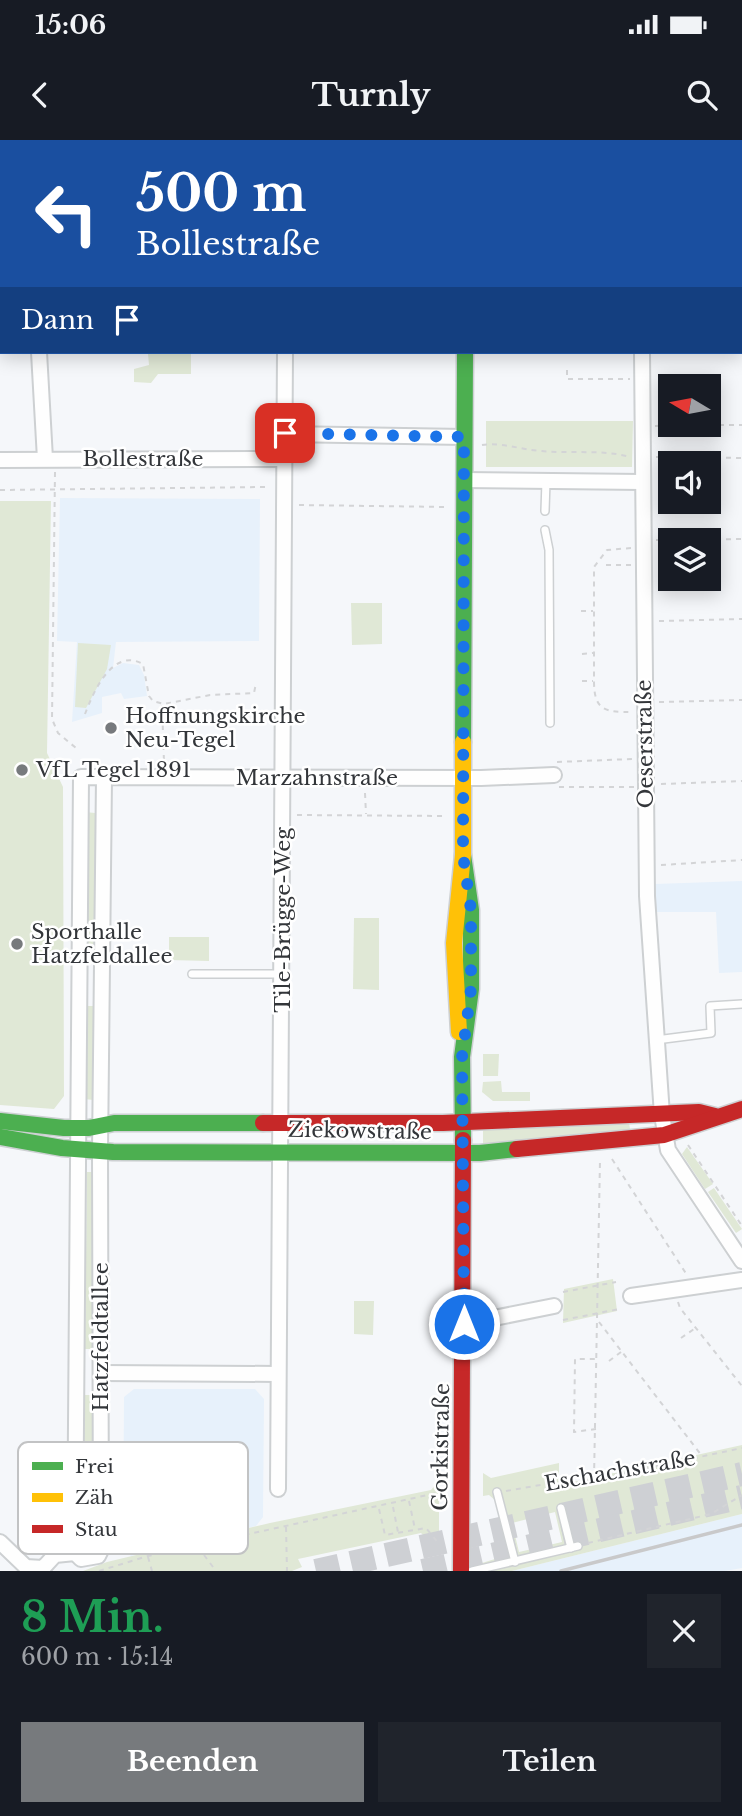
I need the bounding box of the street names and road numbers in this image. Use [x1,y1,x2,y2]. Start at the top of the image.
street label: Bollestraße [82,446,204,472]
street label: Oeserstraße [631,679,659,809]
street label: Marzahnstraße [236,765,398,791]
street label: Tile-Brügge-Weg [270,827,296,1013]
street label: Ziekowstraße [288,1117,432,1145]
street label: Hatzfeldtallee [88,1262,114,1412]
street label: Gorkistraße [427,1383,455,1511]
street label: Eschachstraße [542,1445,698,1497]

